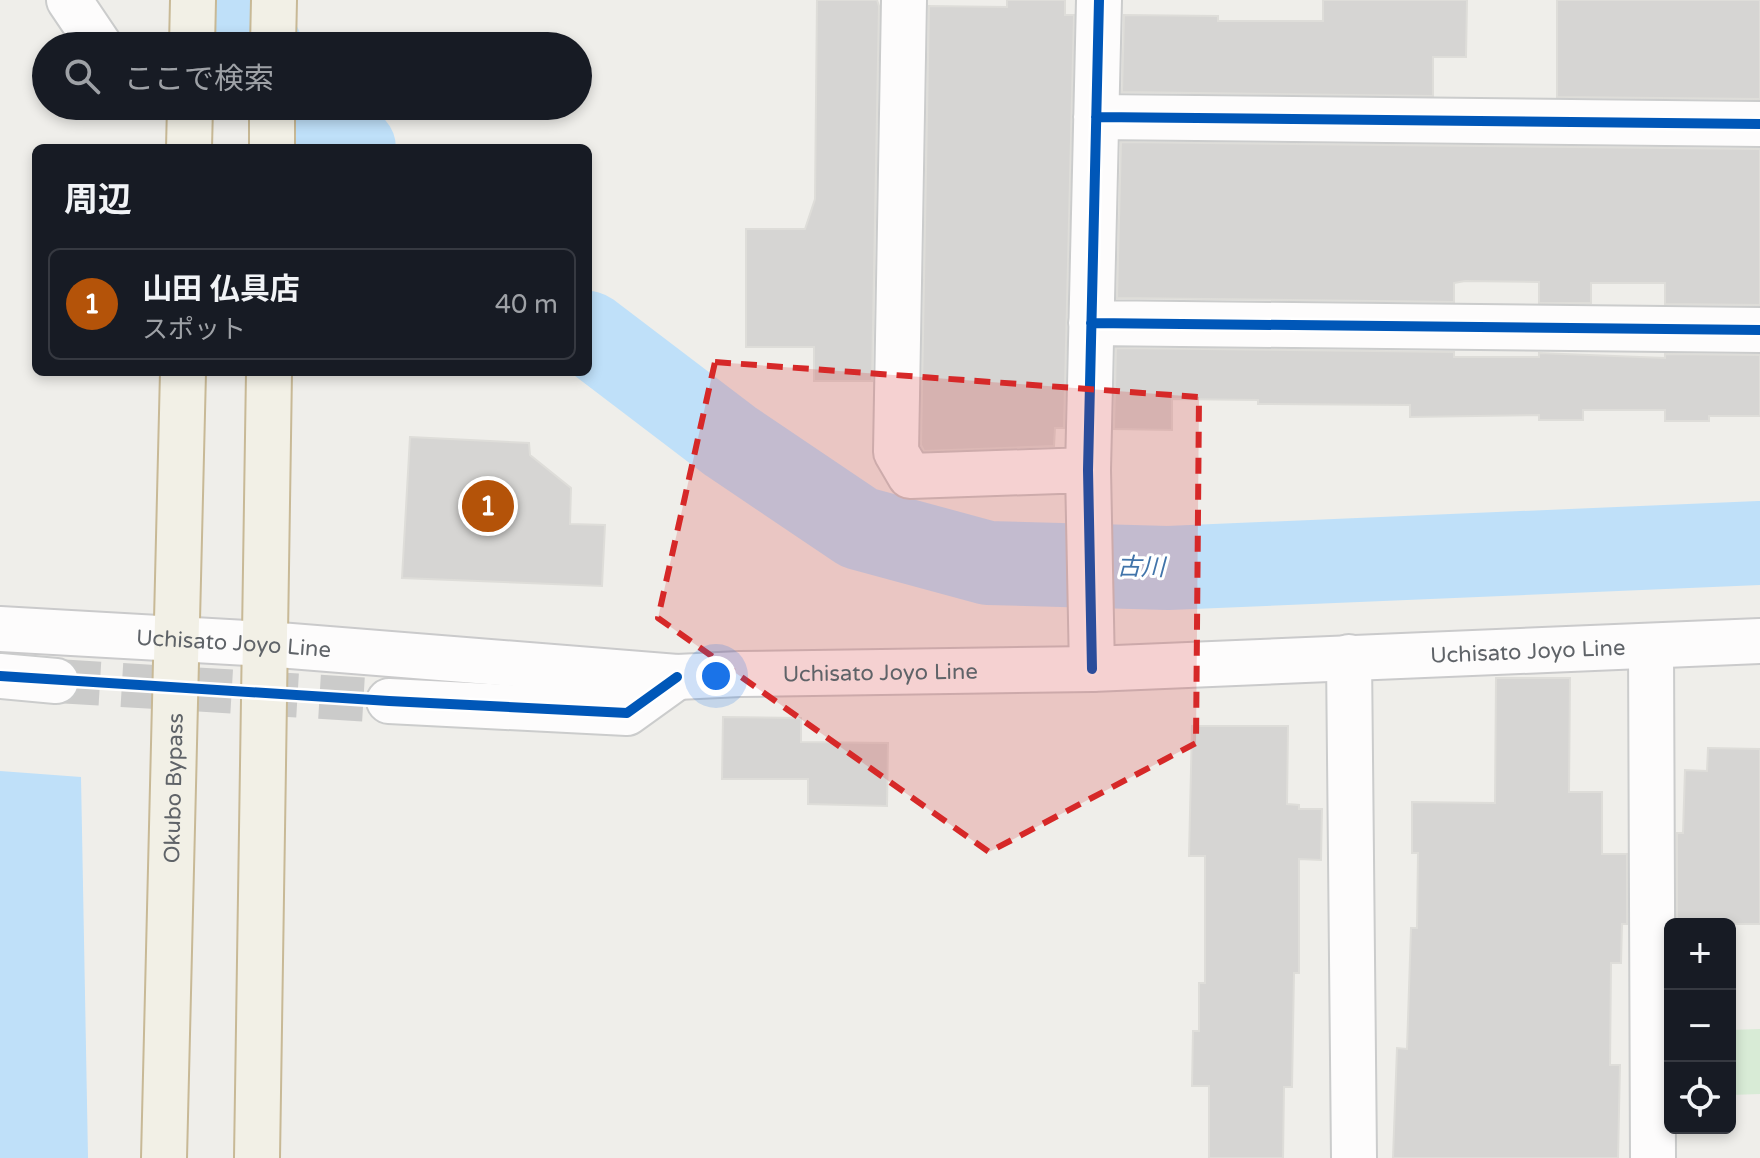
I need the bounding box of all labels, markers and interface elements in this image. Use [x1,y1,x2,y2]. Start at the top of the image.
search box [32,32,592,120]
icon: search [60,54,104,98]
text: ここで検索 [124,61,274,98]
text: 周辺 [64,180,132,221]
text: 山田 仏具店 [142,271,300,308]
text: 1 [84,289,100,320]
text: 40 m [495,289,558,320]
text: スポット [142,314,246,345]
pin: 1 [462,476,514,536]
water label: 古川 [1117,553,1168,582]
street label: Uchisato Joyo Line [135,625,332,663]
street label: Uchisato Joyo Line [1430,635,1626,669]
your location [696,656,736,696]
street label: Uchisato Joyo Line [782,659,978,687]
street label: Okubo Bypass [159,713,189,864]
map controls [1664,918,1736,1134]
button: + [1664,918,1736,990]
button: − [1664,990,1736,1062]
button: locate [1664,1062,1736,1134]

